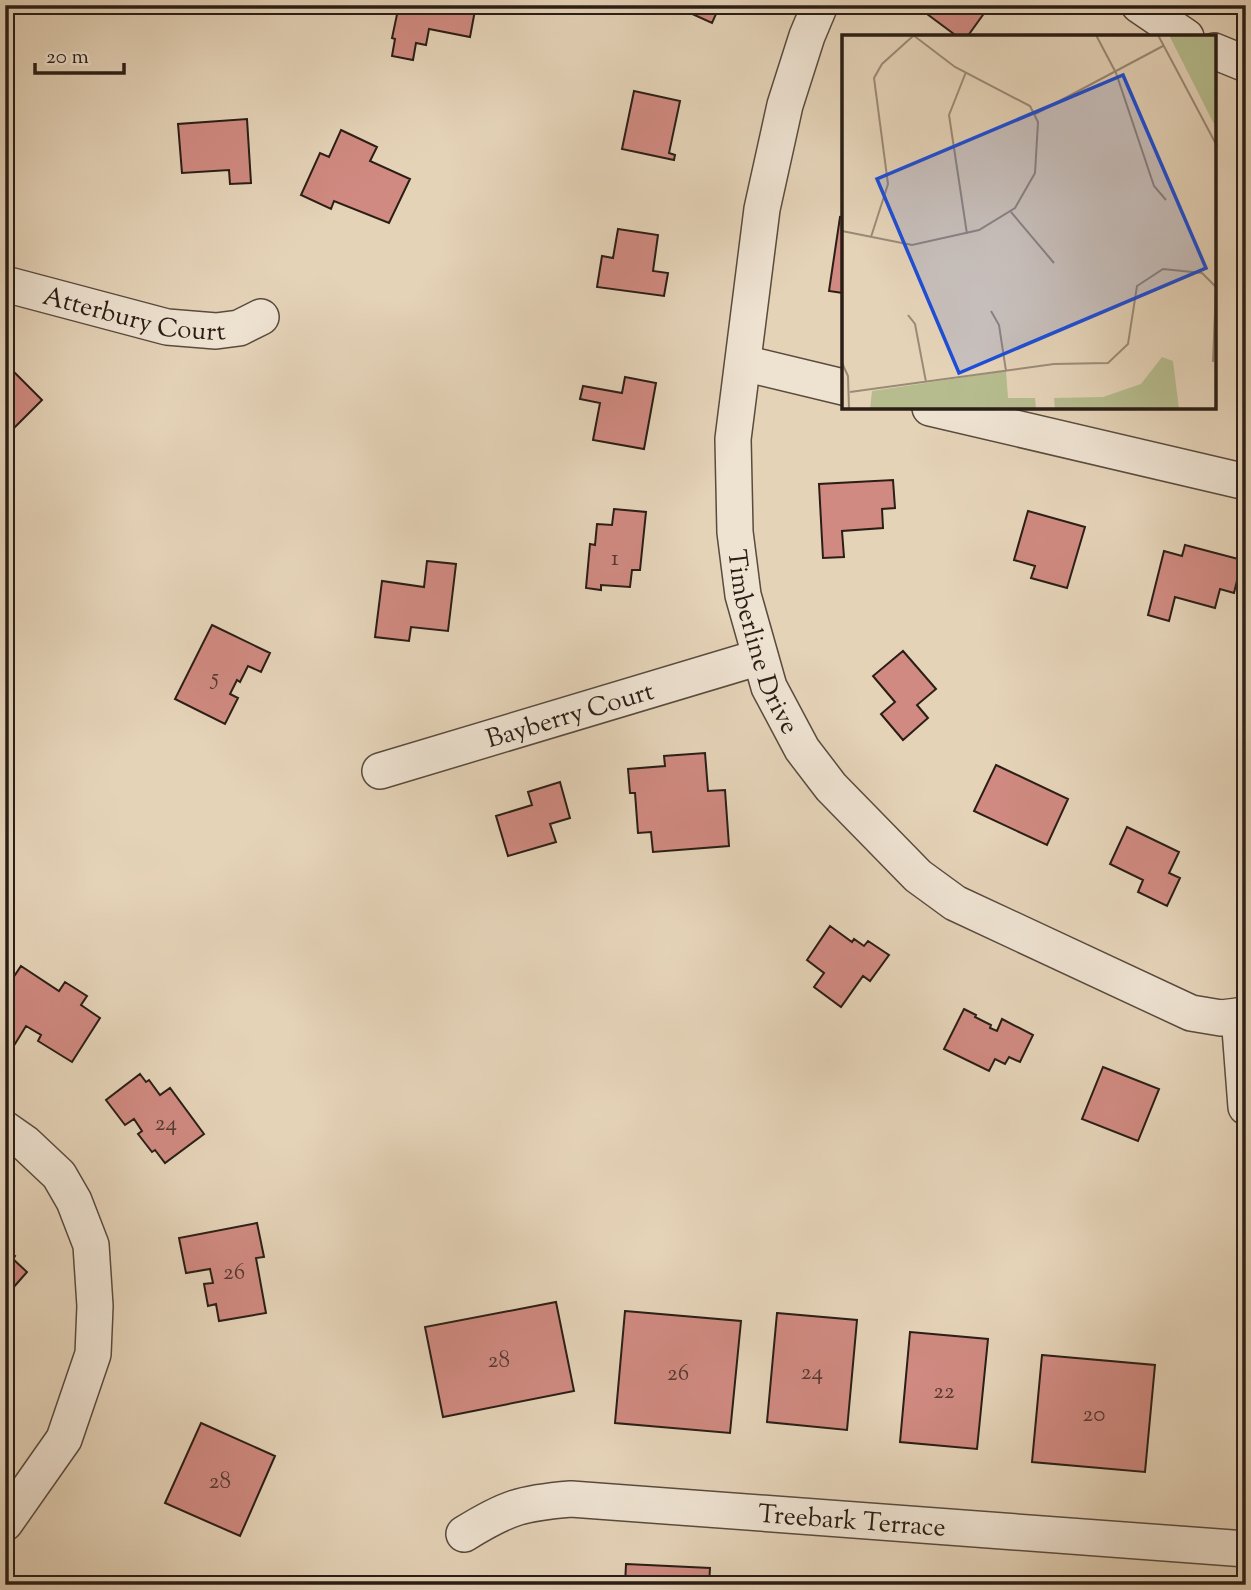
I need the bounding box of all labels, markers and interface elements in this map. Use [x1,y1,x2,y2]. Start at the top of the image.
scale bar [35,32,124,76]
inset map [842,35,1216,410]
text: 20 m [46,43,89,73]
street label: Atterbury Court [38,279,228,352]
house number: 1 [611,543,619,576]
street label: Timberline Drive [716,548,807,741]
house number: 5 [209,662,219,695]
street label: Bayberry Court [482,674,659,759]
house number: 24 [155,1108,177,1141]
house number: 26 [223,1257,245,1290]
house number: 28 [488,1345,510,1378]
house number: 24 [801,1357,823,1390]
house number: 26 [667,1358,689,1391]
house number: 22 [933,1376,955,1409]
house number: 20 [1083,1399,1105,1432]
house number: 28 [209,1466,231,1499]
street label: Treebark Terrace [757,1497,947,1548]

